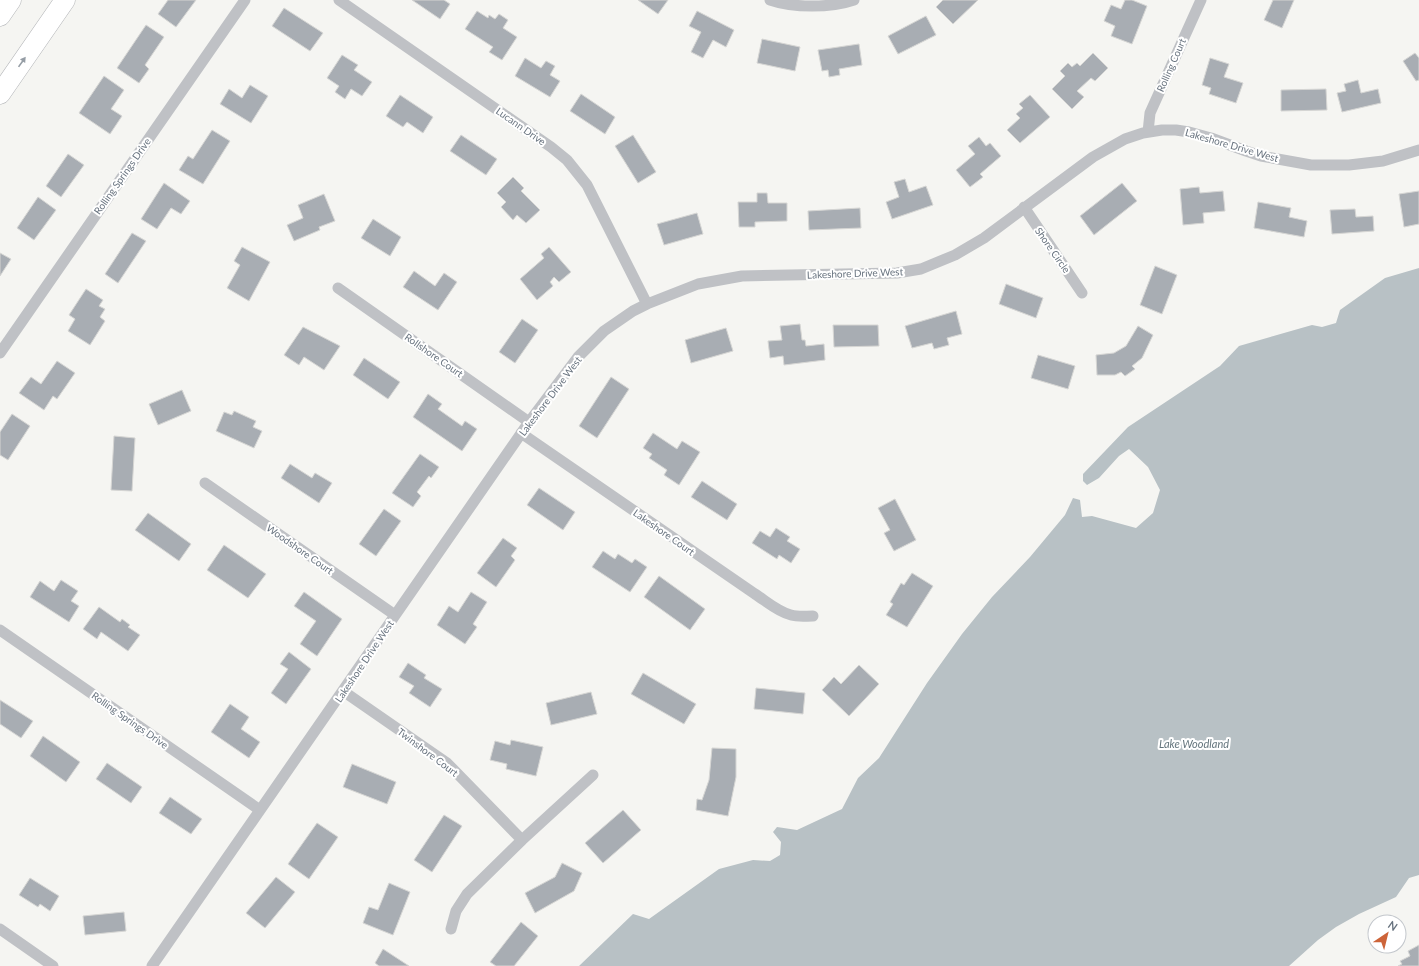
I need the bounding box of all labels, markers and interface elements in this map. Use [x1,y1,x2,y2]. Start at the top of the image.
street label: Rolling Court [1154,36,1188,94]
one-way arrow [18,57,26,67]
street label: Lucann Drive [494,105,548,147]
street label: Lakeshore Drive West [1184,126,1280,164]
street label: Rolling Springs Drive [91,135,153,217]
street label: Shore Circle [1033,225,1073,275]
street label: Lakeshore Drive West [807,265,904,281]
street label: Rollshore Court [403,331,466,380]
street label: Lakeshore Drive West [516,354,584,438]
street label: Lakeshore Court [631,506,697,558]
street label: Woodshore Court [264,522,336,577]
street label: Lakeshore Drive West [332,617,396,704]
street label: Rolling Springs Drive [89,689,171,751]
street label: Twinshore Court [395,725,461,779]
water label: Lake Woodland [1159,737,1229,750]
north arrow [1367,914,1407,954]
text: N [1386,918,1400,933]

